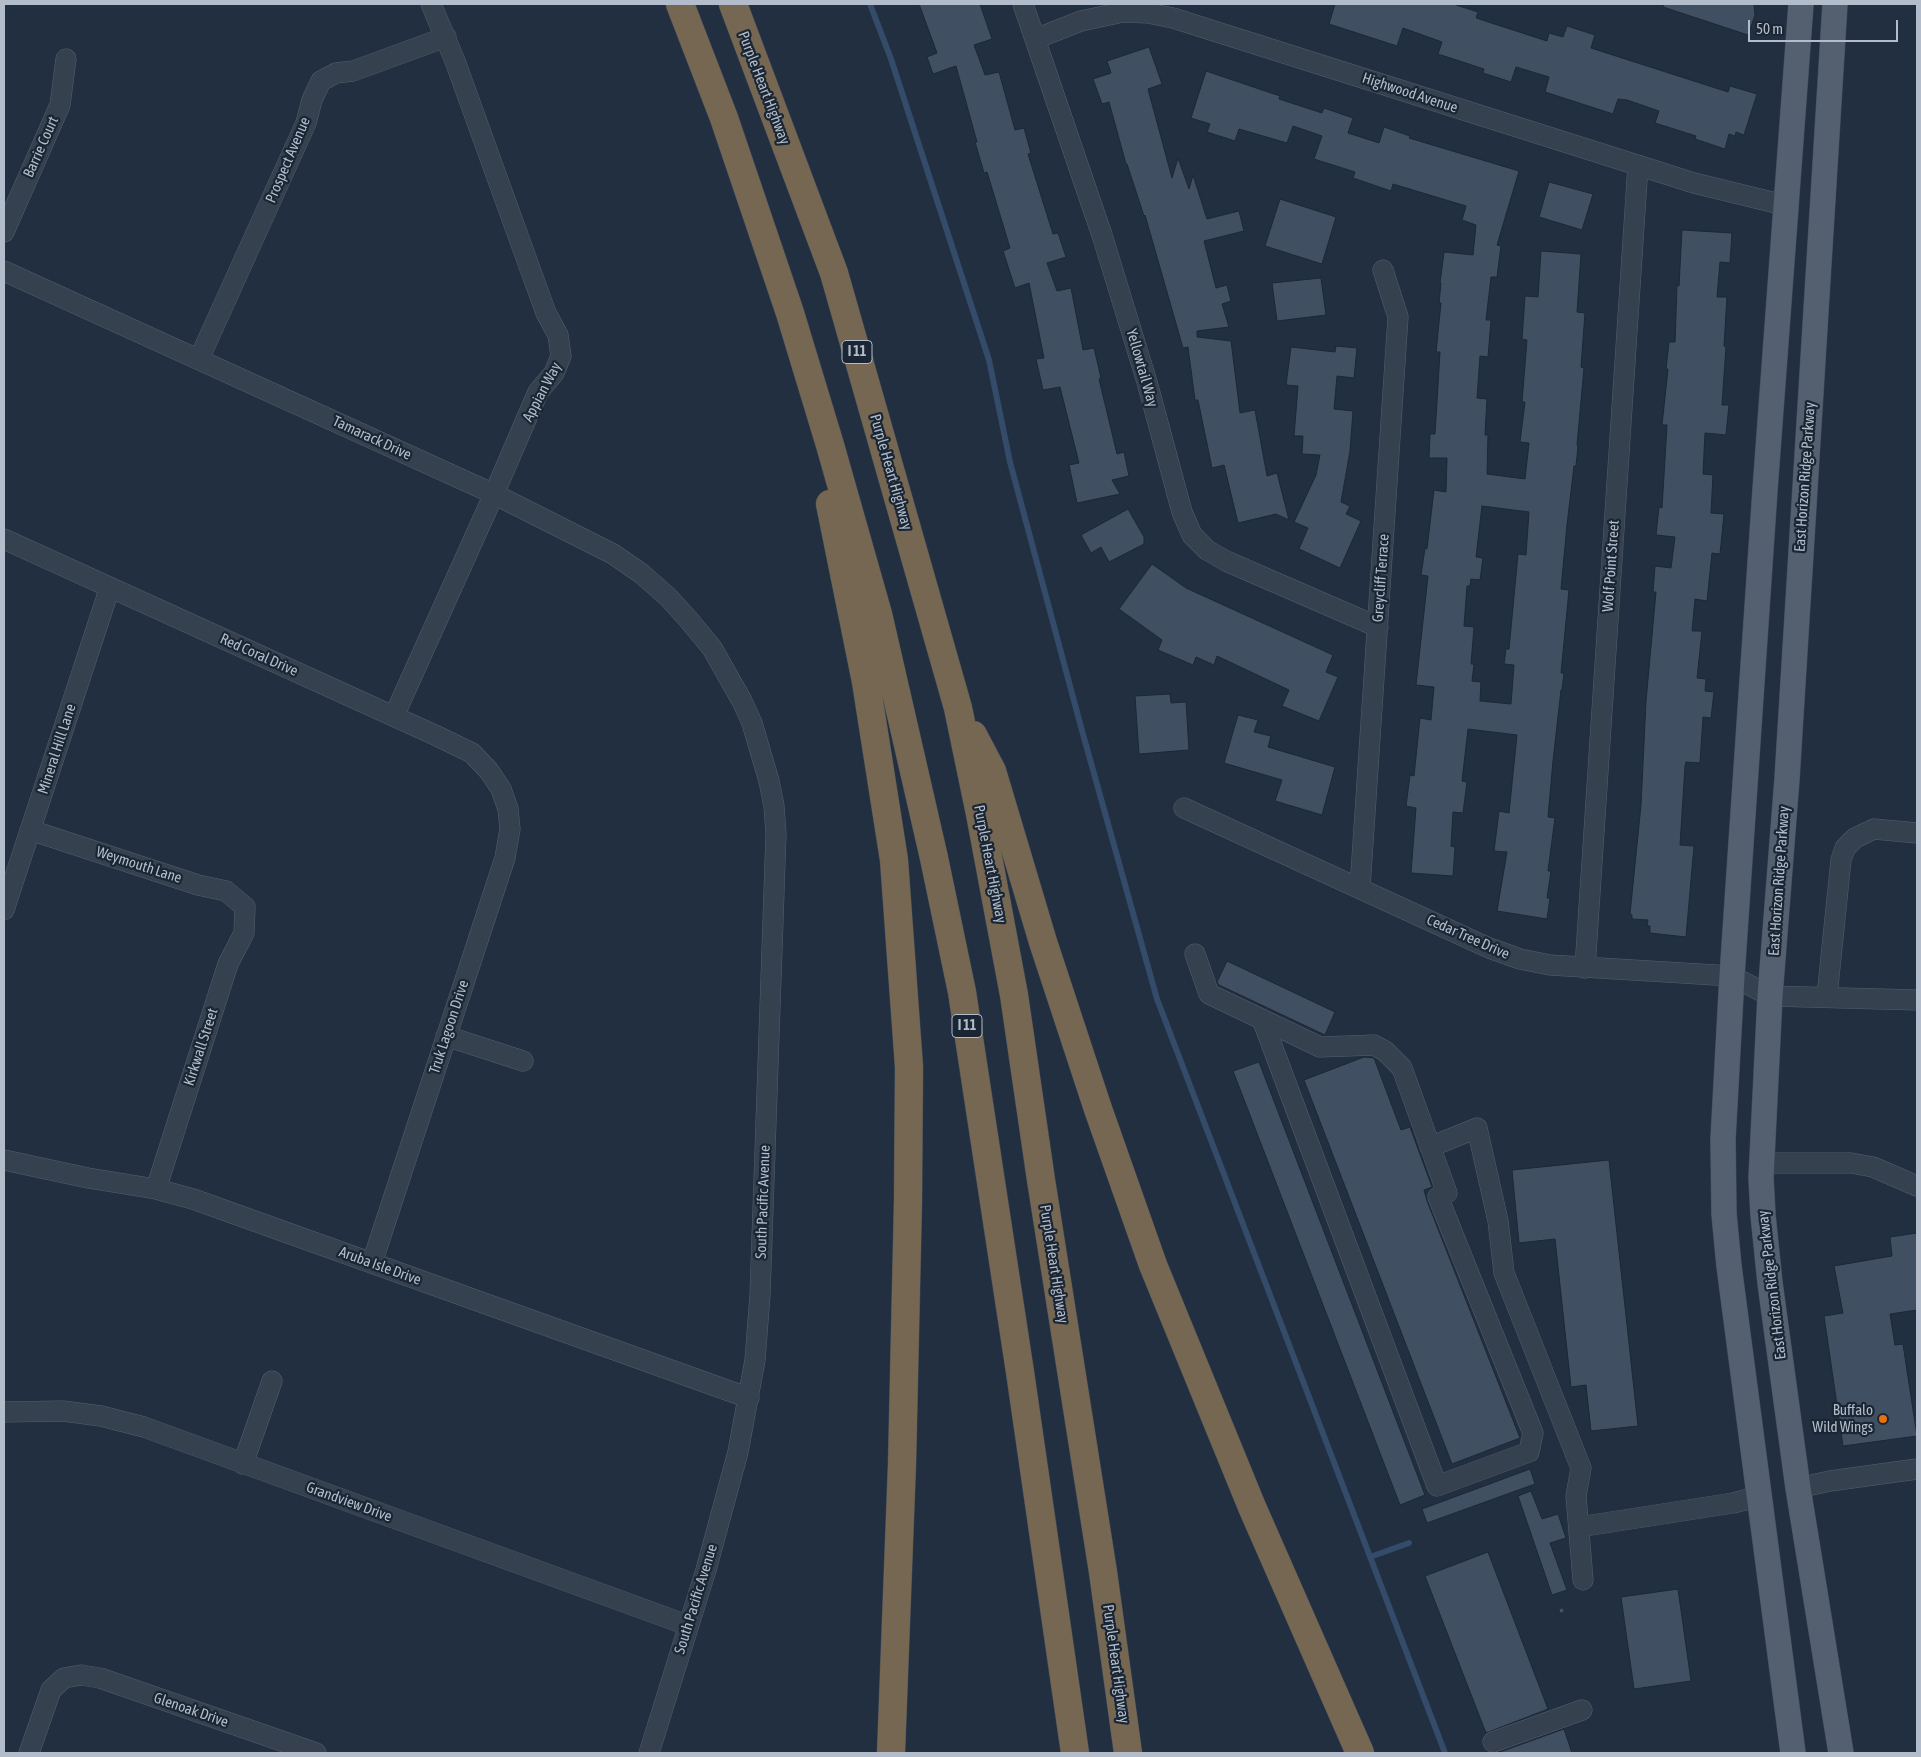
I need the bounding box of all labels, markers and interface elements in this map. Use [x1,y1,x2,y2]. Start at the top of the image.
scale bar [1751,10,1901,42]
text: 50 m [1756,20,1783,37]
street label: Purple Heart Highway [734,29,794,147]
street label: Highwood Avenue [1360,69,1460,117]
street label: Barrie Court [20,114,62,180]
street label: Prospect Avenue [262,114,314,206]
street label: Yellowtail Way [1122,327,1162,409]
road number: I 11 [842,341,872,364]
street label: Appian Way [519,359,565,425]
street label: East Horizon Ridge Parkway [1791,401,1819,553]
street label: Tamarack Drive [330,412,414,464]
street label: Purple Heart Highway [866,412,916,532]
street label: Wolf Point Street [1599,520,1623,612]
street label: Greycliff Terrace [1369,533,1393,623]
street label: Red Coral Drive [217,630,301,680]
street label: Mineral Hill Lane [34,702,80,796]
street label: Purple Heart Highway [970,803,1010,925]
street label: East Horizon Ridge Parkway [1765,805,1793,957]
street label: Weymouth Lane [94,843,184,887]
street label: Cedar Tree Drive [1424,911,1512,963]
street label: Truk Lagoon Drive [425,978,473,1076]
street label: Kirkwall Street [180,1006,222,1088]
road number: I 11 [952,1014,982,1038]
street label: South Pacific Avenue [752,1145,774,1259]
street label: Purple Heart Highway [1036,1203,1072,1325]
street label: East Horizon Ridge Parkway [1754,1209,1790,1361]
street label: Aruba Isle Drive [336,1243,424,1289]
place label: Buffalo Wild Wings [1812,1401,1873,1436]
marker: Buffalo Wild Wings [1877,1413,1889,1425]
street label: Grandview Drive [304,1478,394,1526]
street label: South Pacific Avenue [671,1542,721,1656]
street label: Purple Heart Highway [1099,1603,1133,1725]
street label: Glenoak Drive [151,1689,231,1731]

